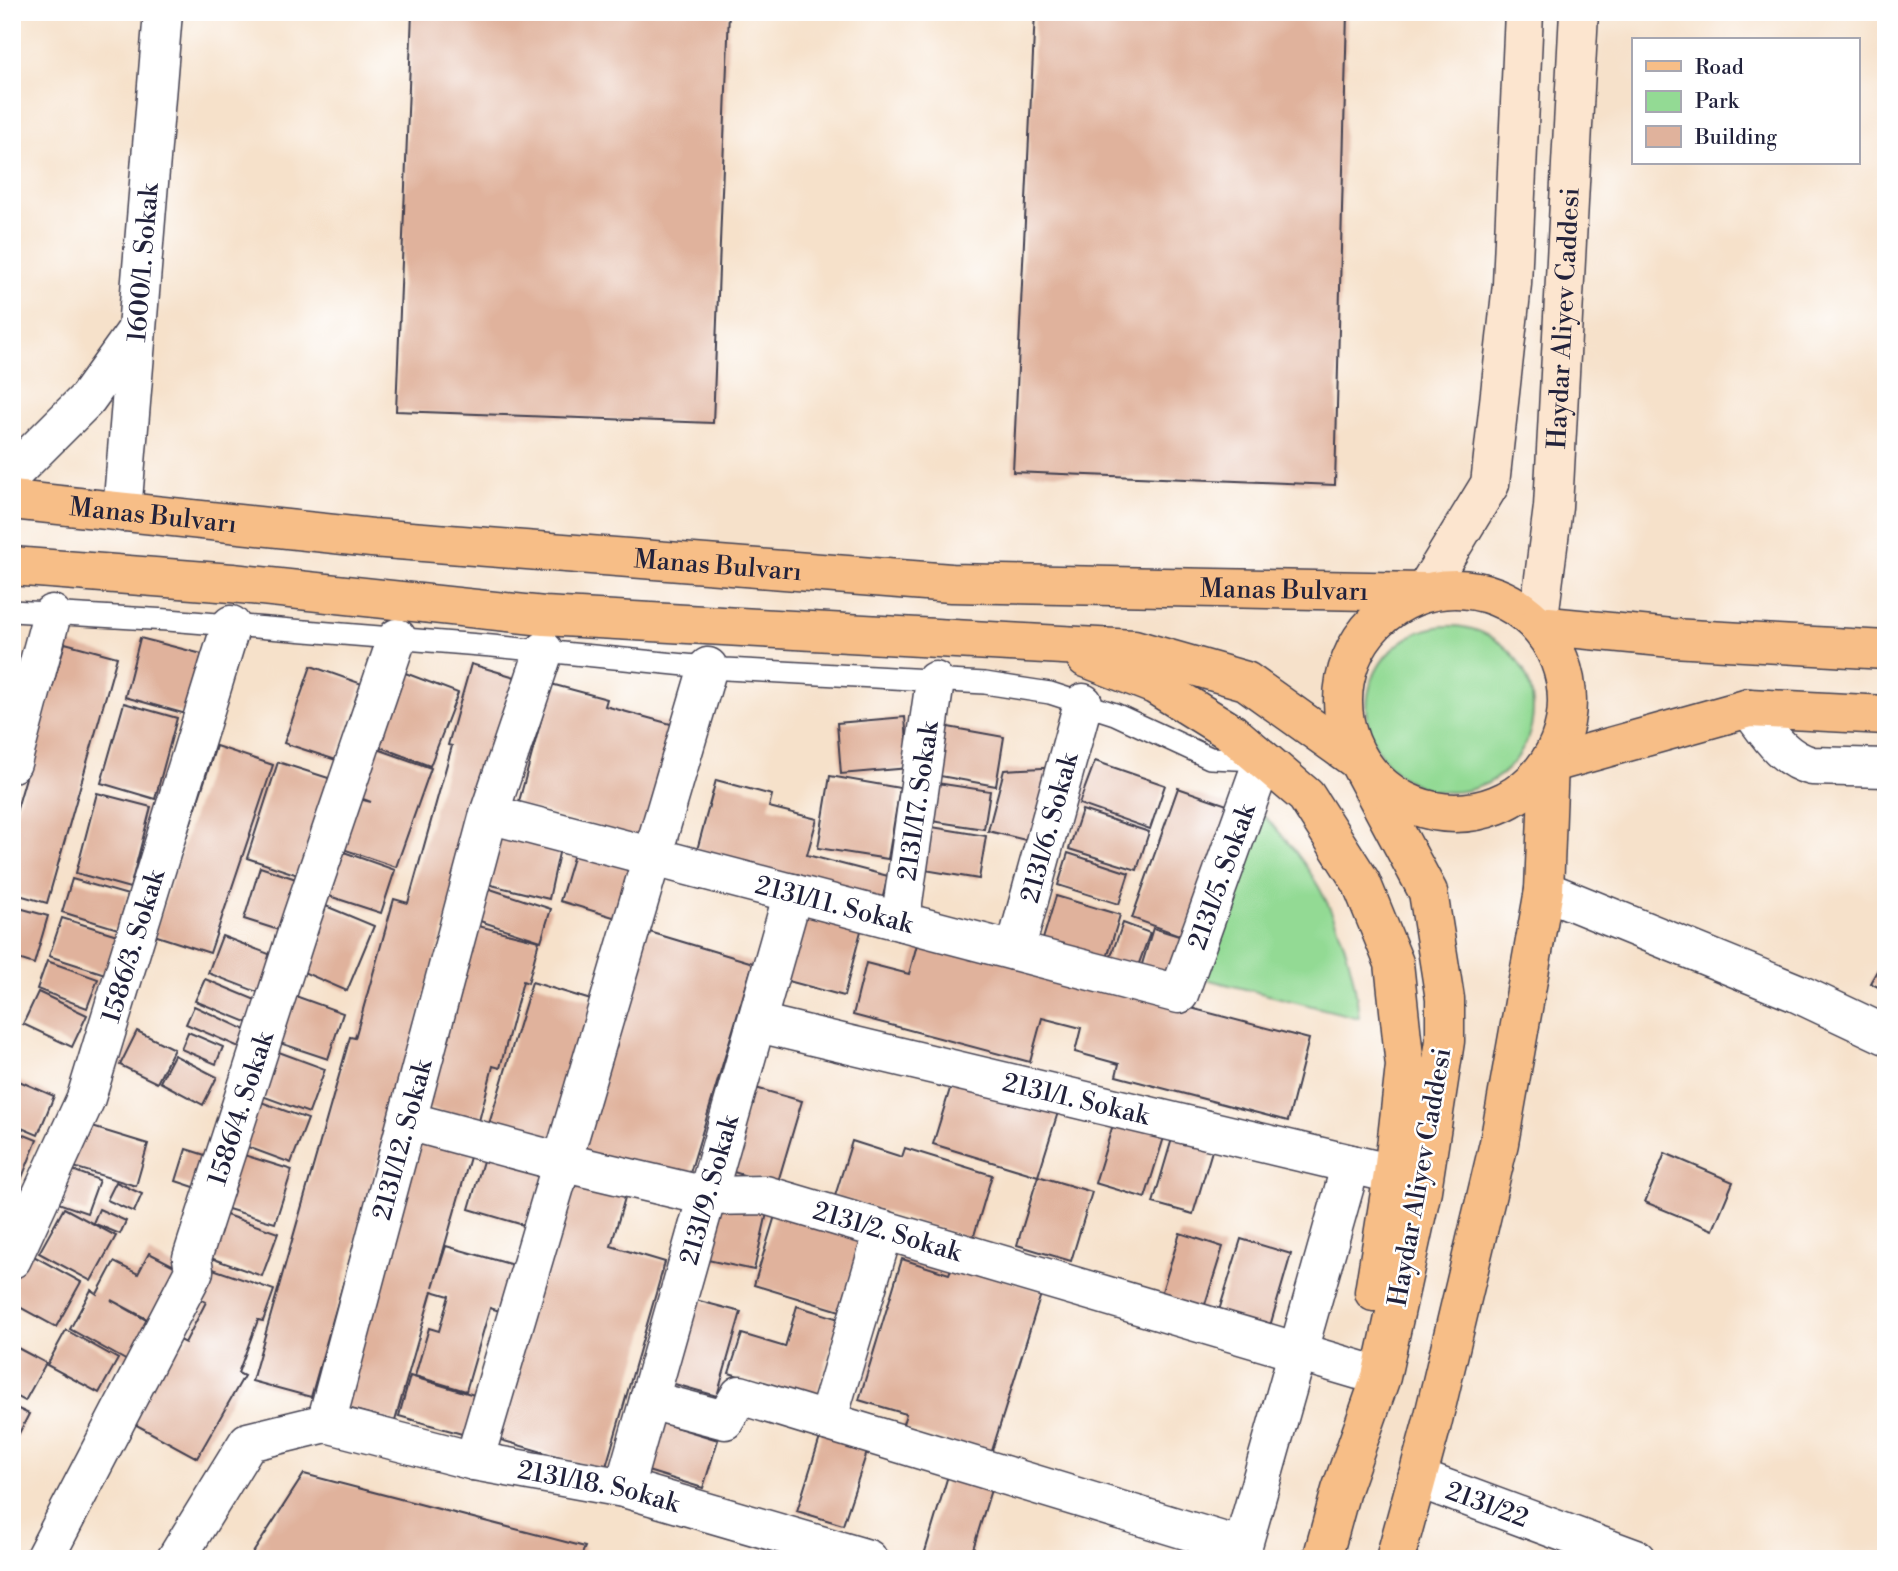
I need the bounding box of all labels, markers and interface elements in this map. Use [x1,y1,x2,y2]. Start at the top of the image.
legend [1632,38,1860,164]
text: Road [1695,55,1744,81]
text: Park [1695,89,1740,115]
text: Building [1694,125,1777,151]
street label: 1600/1. Sokak [121,181,166,343]
street label: Haydar Aliyev Caddesi [1541,187,1587,450]
street label: Manas Bulvarı [68,491,239,541]
street label: Manas Bulvarı [633,543,803,588]
street label: Manas Bulvarı [1200,573,1369,608]
street label: 2131/17. Sokak [891,718,946,883]
street label: 2131/6. Sokak [1014,748,1086,906]
street label: 2131/5. Sokak [1181,798,1263,954]
street label: 1586/3. Sokak [95,865,172,1027]
street label: 2131/11. Sokak [752,869,918,941]
street label: 1586/4. Sokak [201,1027,281,1190]
street label: Haydar Aliyev Caddesi [1381,1045,1458,1309]
street label: 2131/12. Sokak [366,1055,440,1224]
street label: 2131/1. Sokak [999,1067,1154,1133]
street label: 2131/9. Sokak [673,1110,746,1269]
street label: 2131/2. Sokak [809,1195,966,1269]
street label: 2131/18. Sokak [515,1454,684,1521]
street label: 2131/22 [1441,1475,1533,1535]

